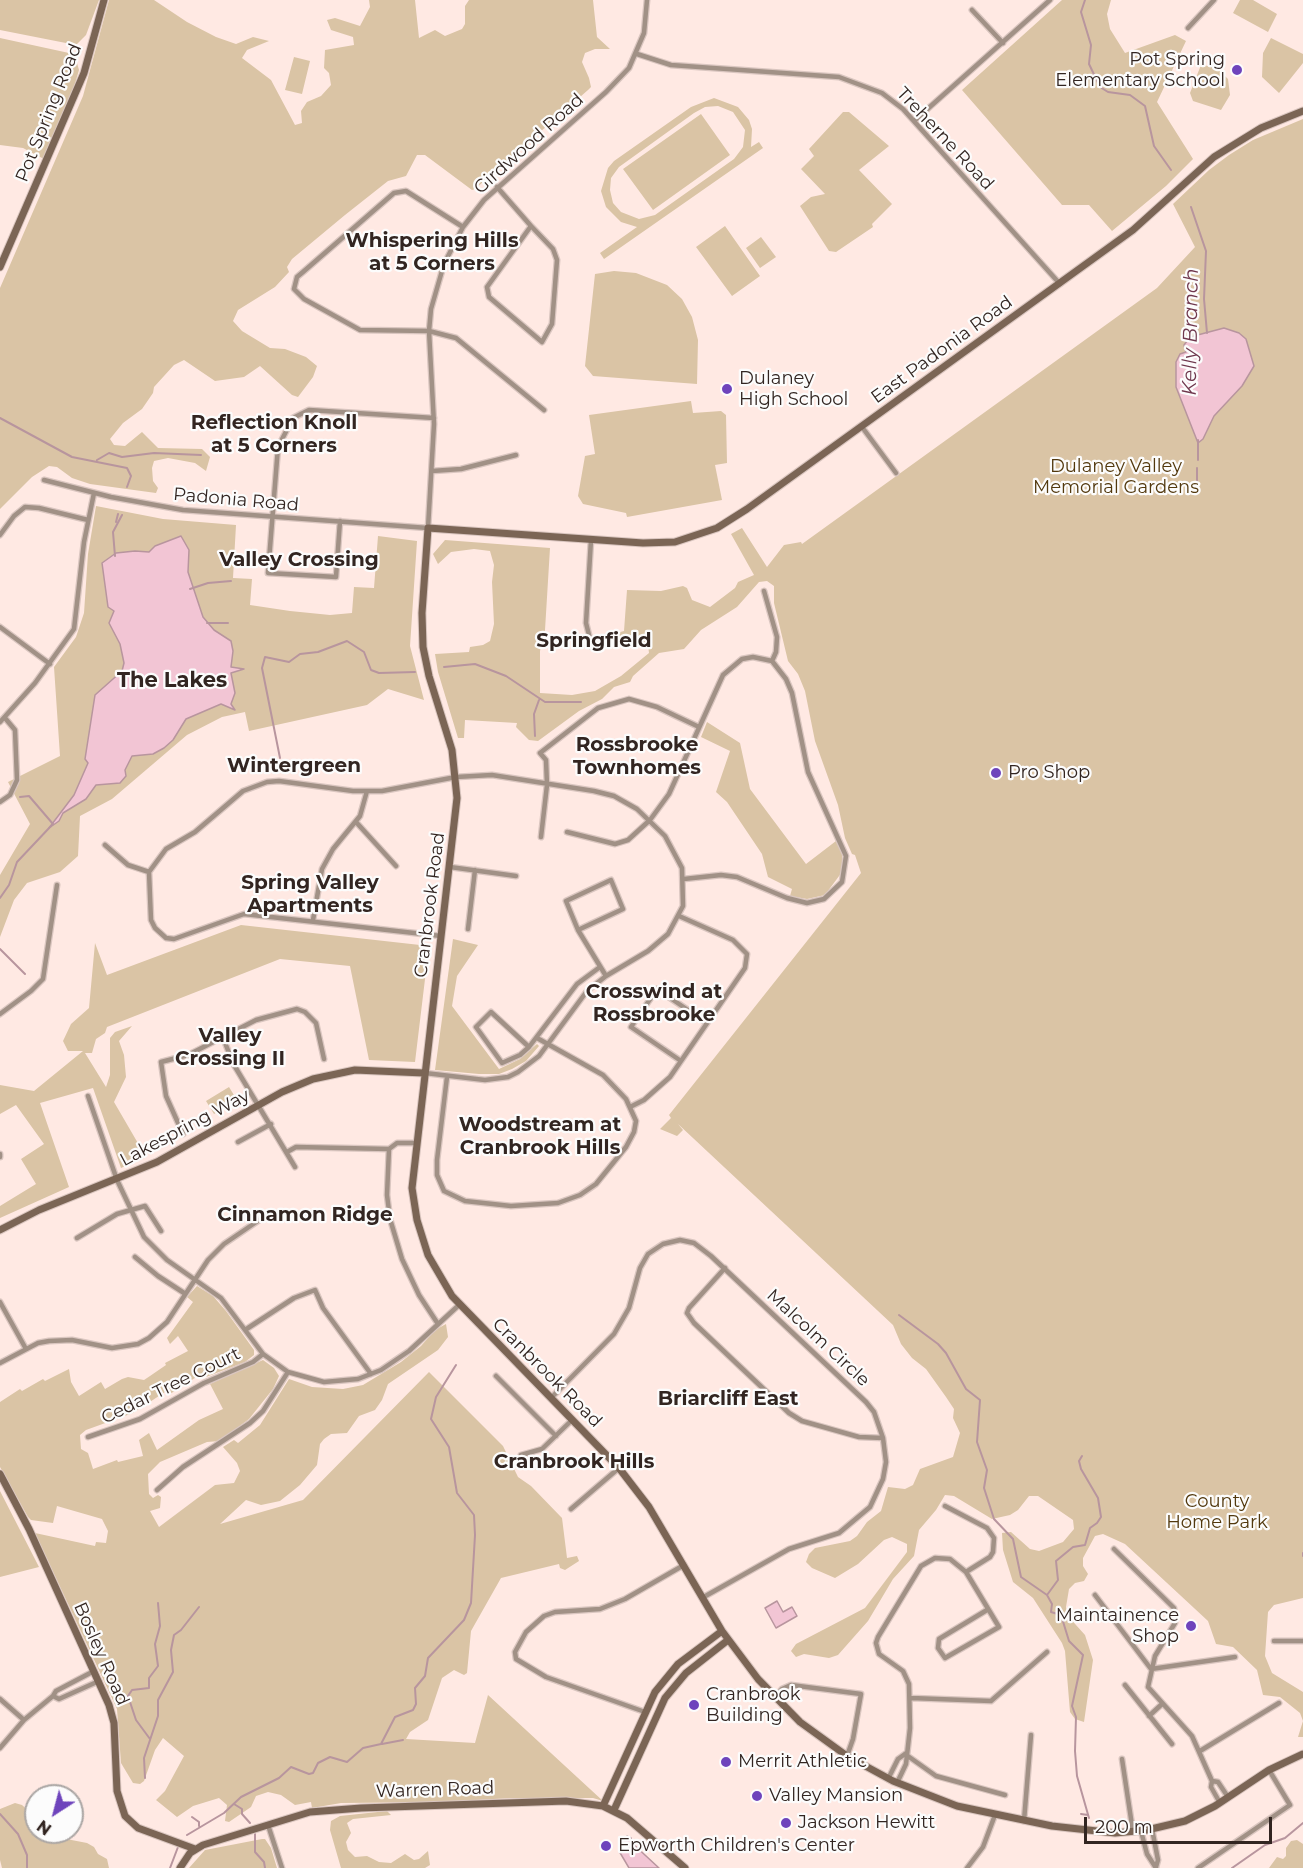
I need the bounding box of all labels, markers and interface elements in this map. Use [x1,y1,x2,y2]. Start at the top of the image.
street label: Pot Spring Road [11,41,87,185]
place label: Pot Spring Elementary School [1055,49,1225,92]
marker: Pot Spring Elementary School [1230,63,1244,77]
street label: Treherne Road [892,83,998,195]
street label: Girdwood Road [470,89,588,199]
district label: Whispering Hills at 5 Corners [345,229,519,276]
water label: Kelly Branch [1178,268,1204,396]
street label: East Padonia Road [867,291,1017,409]
place label: Dulaney High School [739,368,848,410]
marker: Dulaney High School [720,382,734,396]
district label: Reflection Knoll at 5 Corners [191,411,357,458]
park label: Dulaney Valley Memorial Gardens [1033,456,1199,498]
street label: Padonia Road [172,484,300,516]
district label: Valley Crossing [219,548,379,572]
district label: Springfield [536,629,652,653]
district label: The Lakes [117,668,227,694]
district label: Rossbrooke Townhomes [573,733,701,780]
district label: Wintergreen [227,754,361,778]
place label: Pro Shop [1008,762,1090,784]
marker: Pro Shop [989,766,1003,780]
street label: Cranbrook Road [410,831,450,979]
district label: Spring Valley Apartments [241,871,379,918]
district label: Crosswind at Rossbrooke [586,980,722,1027]
district label: Valley Crossing II [175,1024,285,1071]
street label: Lakespring Way [117,1085,253,1171]
district label: Woodstream at Cranbrook Hills [459,1113,621,1160]
district label: Cinnamon Ridge [217,1203,393,1227]
street label: Malcolm Circle [762,1285,874,1391]
street label: Cranbrook Road [488,1314,606,1432]
street label: Cedar Tree Court [98,1343,244,1429]
district label: Briarcliff East [658,1387,798,1411]
district label: Cranbrook Hills [494,1450,654,1474]
park label: County Home Park [1166,1491,1268,1534]
street label: Bosley Road [69,1599,133,1709]
place label: Maintainence Shop [1056,1605,1179,1648]
marker: Maintainence Shop [1184,1619,1198,1633]
place label: Cranbrook Building [706,1684,801,1726]
marker: Cranbrook Building [687,1698,701,1712]
place label: Merrit Athletic [738,1751,867,1773]
marker: Merrit Athletic [719,1755,733,1769]
street label: Warren Road [375,1777,495,1803]
north arrow [24,1784,84,1844]
place label: Valley Mansion [769,1785,903,1807]
marker: Valley Mansion [750,1789,764,1803]
scale bar [1087,1805,1274,1843]
place label: Jackson Hewitt [798,1812,935,1834]
text: N [33,1816,55,1839]
marker: Jackson Hewitt [779,1816,793,1830]
text: 200 m [1095,1816,1153,1838]
place label: Epworth Children's Center [618,1835,855,1857]
marker: Epworth Children's Center [599,1839,613,1853]

